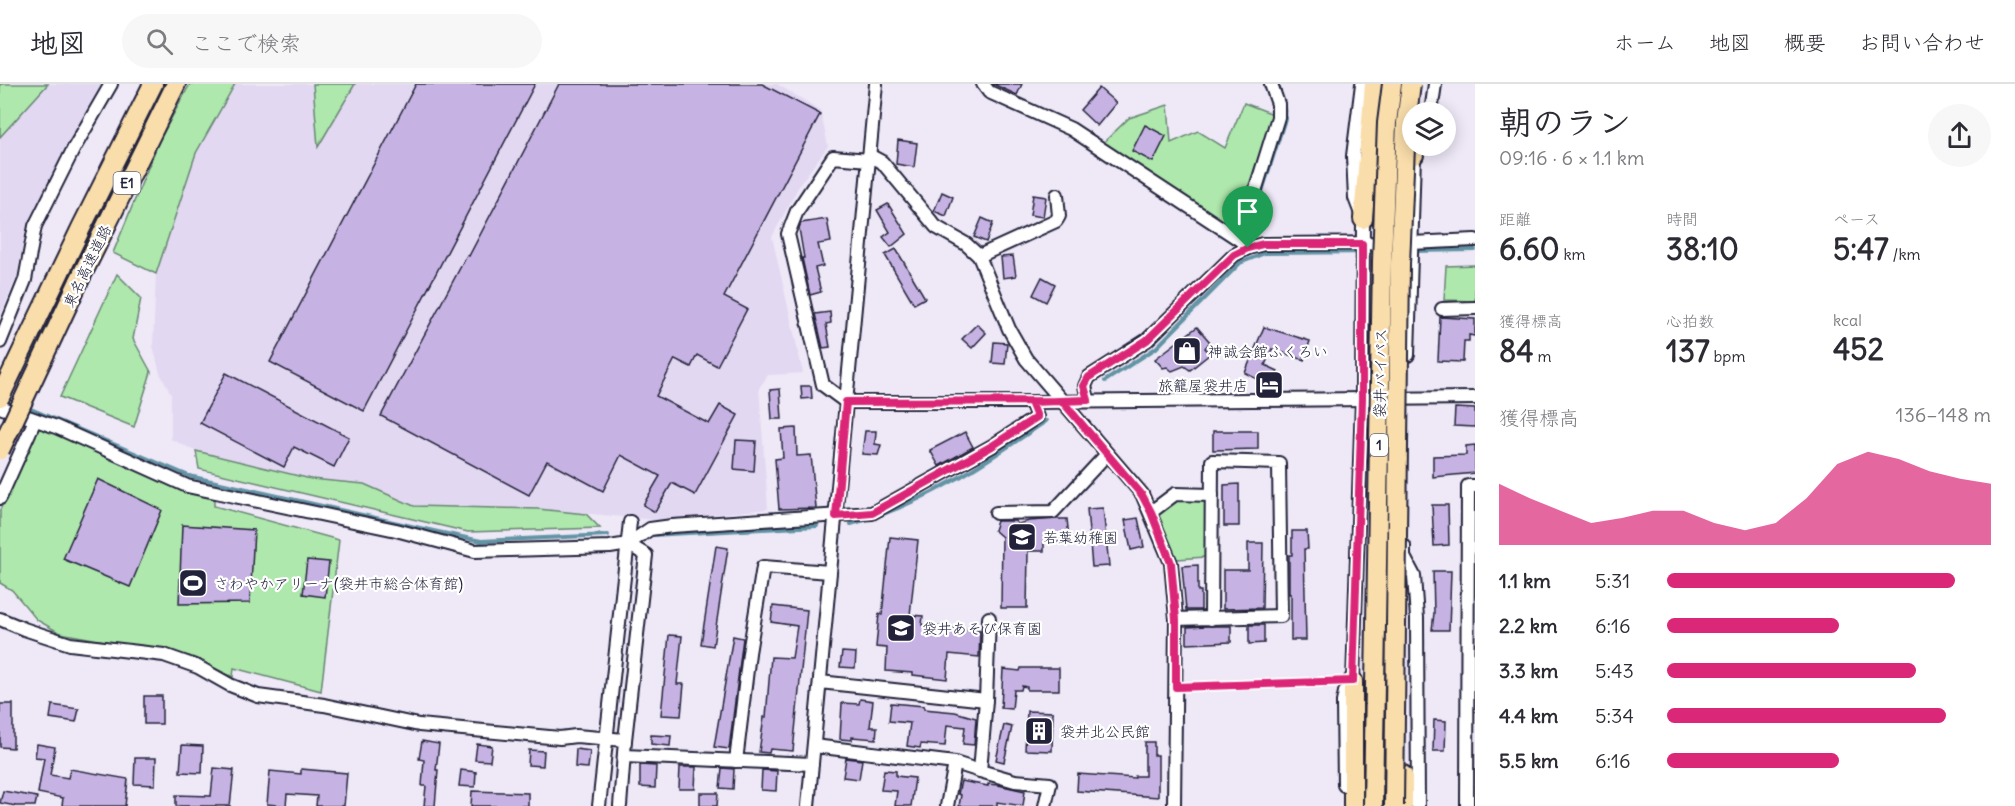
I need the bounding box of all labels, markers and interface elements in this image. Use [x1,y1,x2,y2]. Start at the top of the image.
search box [122,14,542,68]
text: 地図 [30,25,86,61]
icon: search [143,25,176,58]
text: ここで検索 [191,29,301,57]
text: ホーム [1614,29,1676,56]
text: 地図 [1709,29,1751,56]
text: 概要 [1784,29,1826,56]
text: お問い合わせ [1859,29,1985,56]
text: 朝のラン [1499,101,1631,143]
map controls [1402,102,1456,156]
button: layers [1402,102,1456,156]
button: share [1928,104,1991,167]
text: 09:16 · 6 × 1.1 km [1499,145,1644,170]
road number: E1 [114,172,140,194]
pin [1222,186,1273,248]
icon: arrive [1231,195,1264,228]
text: 距離 [1499,209,1531,229]
text: 時間 [1666,209,1698,229]
text: ペース [1833,209,1880,229]
street label: 東名高速道路 [59,221,115,311]
text: 6.60 [1499,230,1560,268]
text: 38:10 [1666,230,1739,268]
text: 5:47 [1833,230,1889,268]
text: km [1560,244,1586,264]
text: /km [1889,244,1921,264]
text: kcal [1833,310,1862,330]
text: 獲得標高 [1499,311,1563,331]
text: 心拍数 [1666,311,1714,331]
street label: 袋井バイパス [1370,328,1390,418]
text: 452 [1833,330,1884,368]
text: 84 [1499,332,1534,370]
text: 137 [1666,332,1710,370]
shop icon: 神誠会館ふくろい [1171,335,1203,367]
place label: 神誠会館ふくろい [1208,342,1328,361]
text: m [1534,346,1551,366]
text: bpm [1710,346,1745,366]
hotel icon: 旅籠屋袋井店 [1253,369,1285,401]
place label: 旅籠屋袋井店 [1158,376,1248,395]
text: 136–148 m [1895,402,1991,427]
text: 獲得標高 [1499,405,1579,430]
road number: 1 [1370,434,1388,456]
school or university icon: 若葉幼稚園 [1006,521,1038,553]
place label: 若葉幼稚園 [1043,528,1118,547]
sports icon: さわやかアリーナ(袋井市総合体育館) [177,567,209,599]
text: 1.1 km [1499,568,1551,593]
text: 5:31 [1595,568,1630,593]
place label: さわやかアリーナ(袋井市総合体育館) [214,574,463,593]
school or university icon: 袋井あそび保育園 [885,612,917,644]
text: 2.2 km [1499,613,1558,638]
text: 6:16 [1595,613,1631,638]
place label: 袋井あそび保育園 [922,619,1042,638]
text: 3.3 km [1499,658,1558,683]
text: 5:43 [1595,658,1634,683]
text: 4.4 km [1499,703,1558,728]
text: 5:34 [1595,703,1634,728]
building icon: 袋井北公民館 [1023,715,1055,747]
place label: 袋井北公民館 [1060,722,1150,741]
text: 5.5 km [1499,748,1559,773]
text: 6:16 [1595,748,1631,773]

